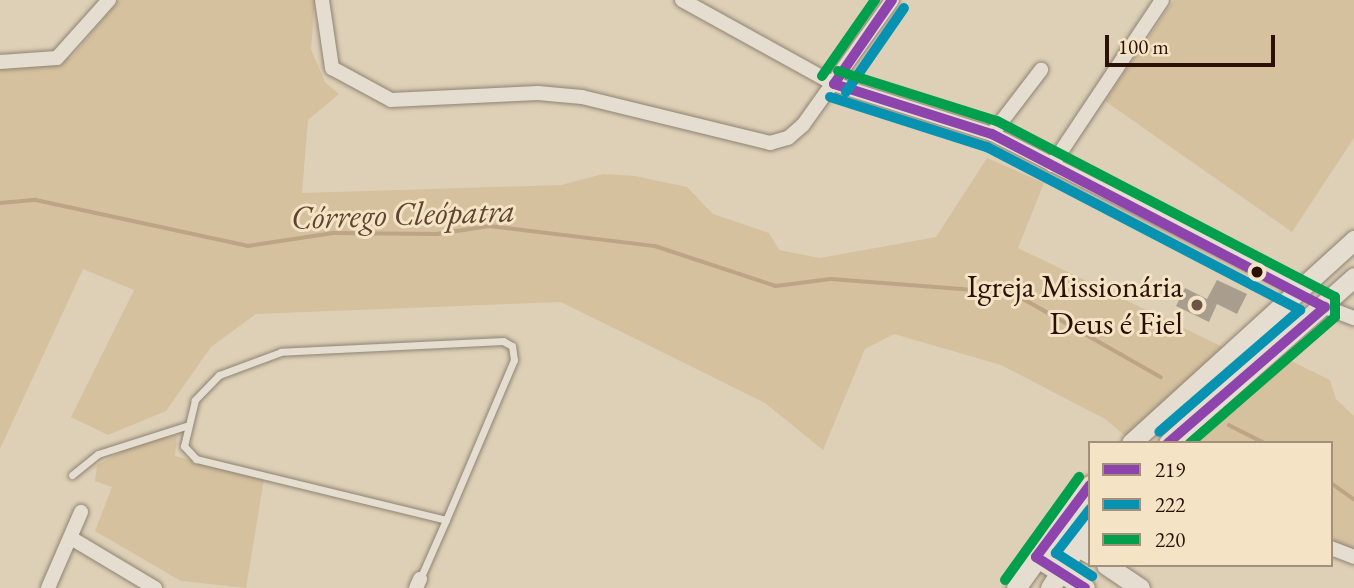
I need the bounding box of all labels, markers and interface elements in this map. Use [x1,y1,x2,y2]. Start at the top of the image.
scale bar [1109,21,1279,65]
text: 100 m [1118,33,1169,60]
water label: Córrego Cleópatra [290,190,516,238]
unlabelled marker [1250,265,1264,279]
place label: Igreja Missionária Deus é Fiel [967,268,1183,343]
marker: Igreja Missionária Deus é Fiel [1189,297,1205,313]
legend [1088,441,1333,567]
text: 219 [1155,456,1185,483]
text: 222 [1155,491,1185,518]
text: 220 [1155,526,1185,553]

